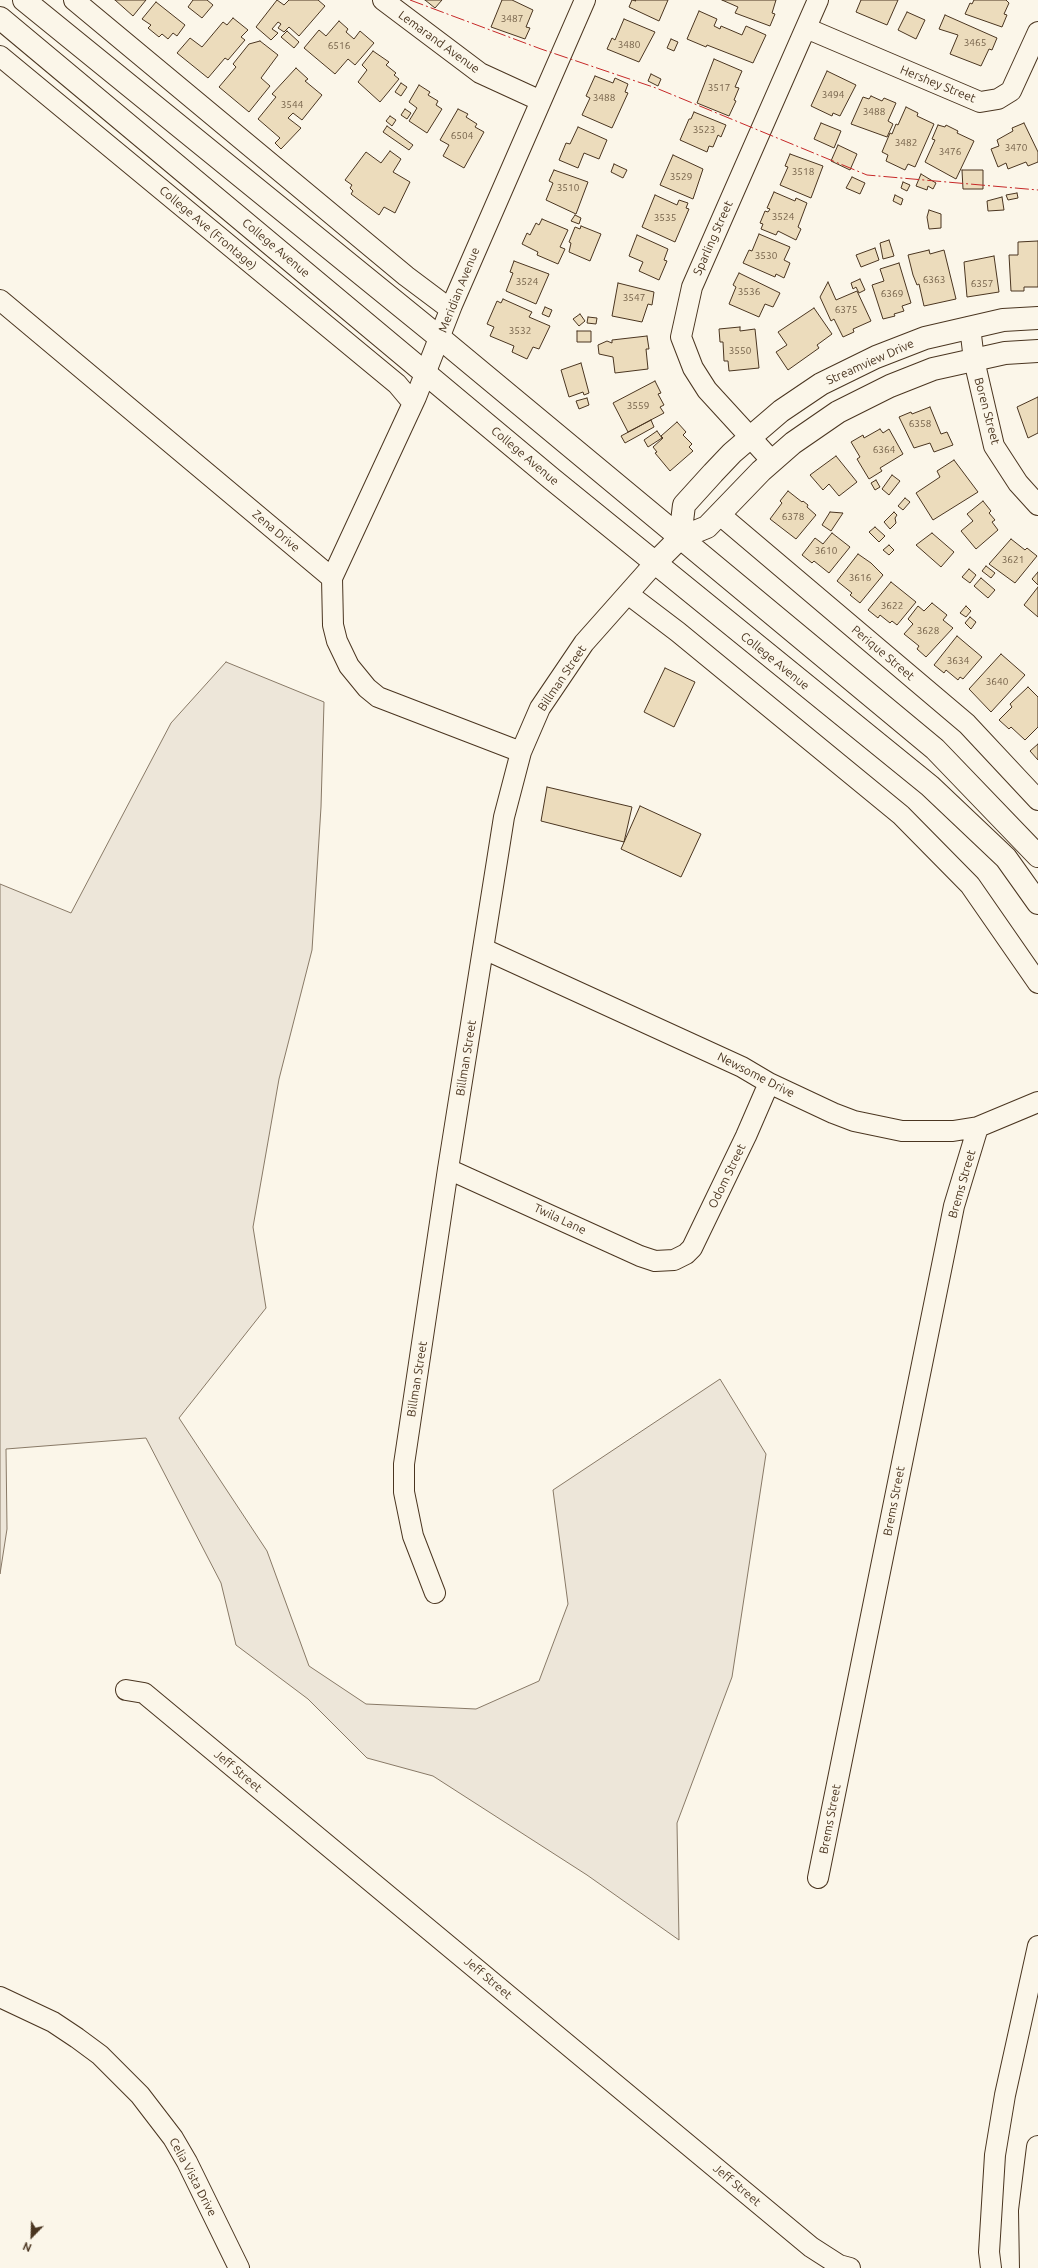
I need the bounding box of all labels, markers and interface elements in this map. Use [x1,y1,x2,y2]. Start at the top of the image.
street label: Lemarand Avenue [396,8,482,76]
house number: 3487 [501,13,523,25]
house number: 3465 [964,37,986,49]
house number: 3480 [618,39,640,51]
house number: 6516 [328,40,350,52]
street label: Hershey Street [898,62,978,106]
house number: 3517 [708,82,730,94]
house number: 3494 [822,89,844,101]
house number: 3488 [593,92,615,104]
house number: 3544 [281,99,303,111]
house number: 3488 [863,106,885,118]
house number: 3523 [693,124,715,136]
house number: 6504 [451,130,473,142]
house number: 3482 [895,137,917,149]
house number: 3470 [1005,142,1027,154]
house number: 3476 [939,146,961,158]
house number: 3518 [792,166,814,178]
house number: 3529 [670,171,692,183]
house number: 3510 [557,182,579,194]
street label: College Ave (Frontage) [156,183,260,273]
street label: Sparling Street [690,198,736,278]
house number: 3524 [772,211,794,223]
house number: 3535 [654,212,676,224]
street label: College Avenue [239,215,313,281]
street label: Meridian Avenue [435,245,483,335]
house number: 3530 [755,250,777,262]
house number: 6363 [923,274,945,286]
house number: 3524 [516,276,538,288]
house number: 6357 [971,278,993,290]
house number: 3536 [738,286,760,298]
house number: 6369 [881,288,903,300]
house number: 3547 [623,292,645,304]
house number: 6375 [835,304,857,316]
house number: 3532 [509,325,531,337]
street label: Streamview Drive [824,336,916,388]
house number: 3550 [729,345,751,357]
street label: Boren Street [971,376,1003,446]
house number: 3559 [627,400,649,412]
house number: 6358 [909,418,931,430]
street label: College Avenue [488,423,562,489]
house number: 6364 [873,444,895,456]
street label: Zena Drive [249,507,303,555]
house number: 6378 [782,511,804,523]
house number: 3610 [815,545,837,557]
house number: 3621 [1002,554,1024,566]
house number: 3616 [849,572,871,584]
house number: 3622 [881,600,903,612]
street label: Perique Street [849,622,917,684]
house number: 3628 [917,625,939,637]
street label: College Avenue [738,629,812,693]
street label: Billman Street [535,642,589,714]
house number: 3634 [947,655,969,667]
house number: 3640 [986,676,1008,688]
street label: Billman Street [453,1019,479,1097]
street label: Newsome Drive [715,1049,797,1101]
street label: Odom Street [705,1141,749,1211]
street label: Brems Street [945,1148,979,1220]
street label: Twila Lane [532,1201,588,1237]
street label: Billman Street [404,1340,430,1418]
street label: Brems Street [880,1465,908,1537]
street label: Jeff Street [211,1747,265,1795]
street label: Brems Street [816,1783,844,1855]
street label: Jeff Street [461,1954,515,2002]
street label: Celia Vista Drive [166,2135,220,2219]
street label: Jeff Street [710,2161,764,2209]
north arrow [12,2216,52,2256]
text: N [21,2240,33,2254]

